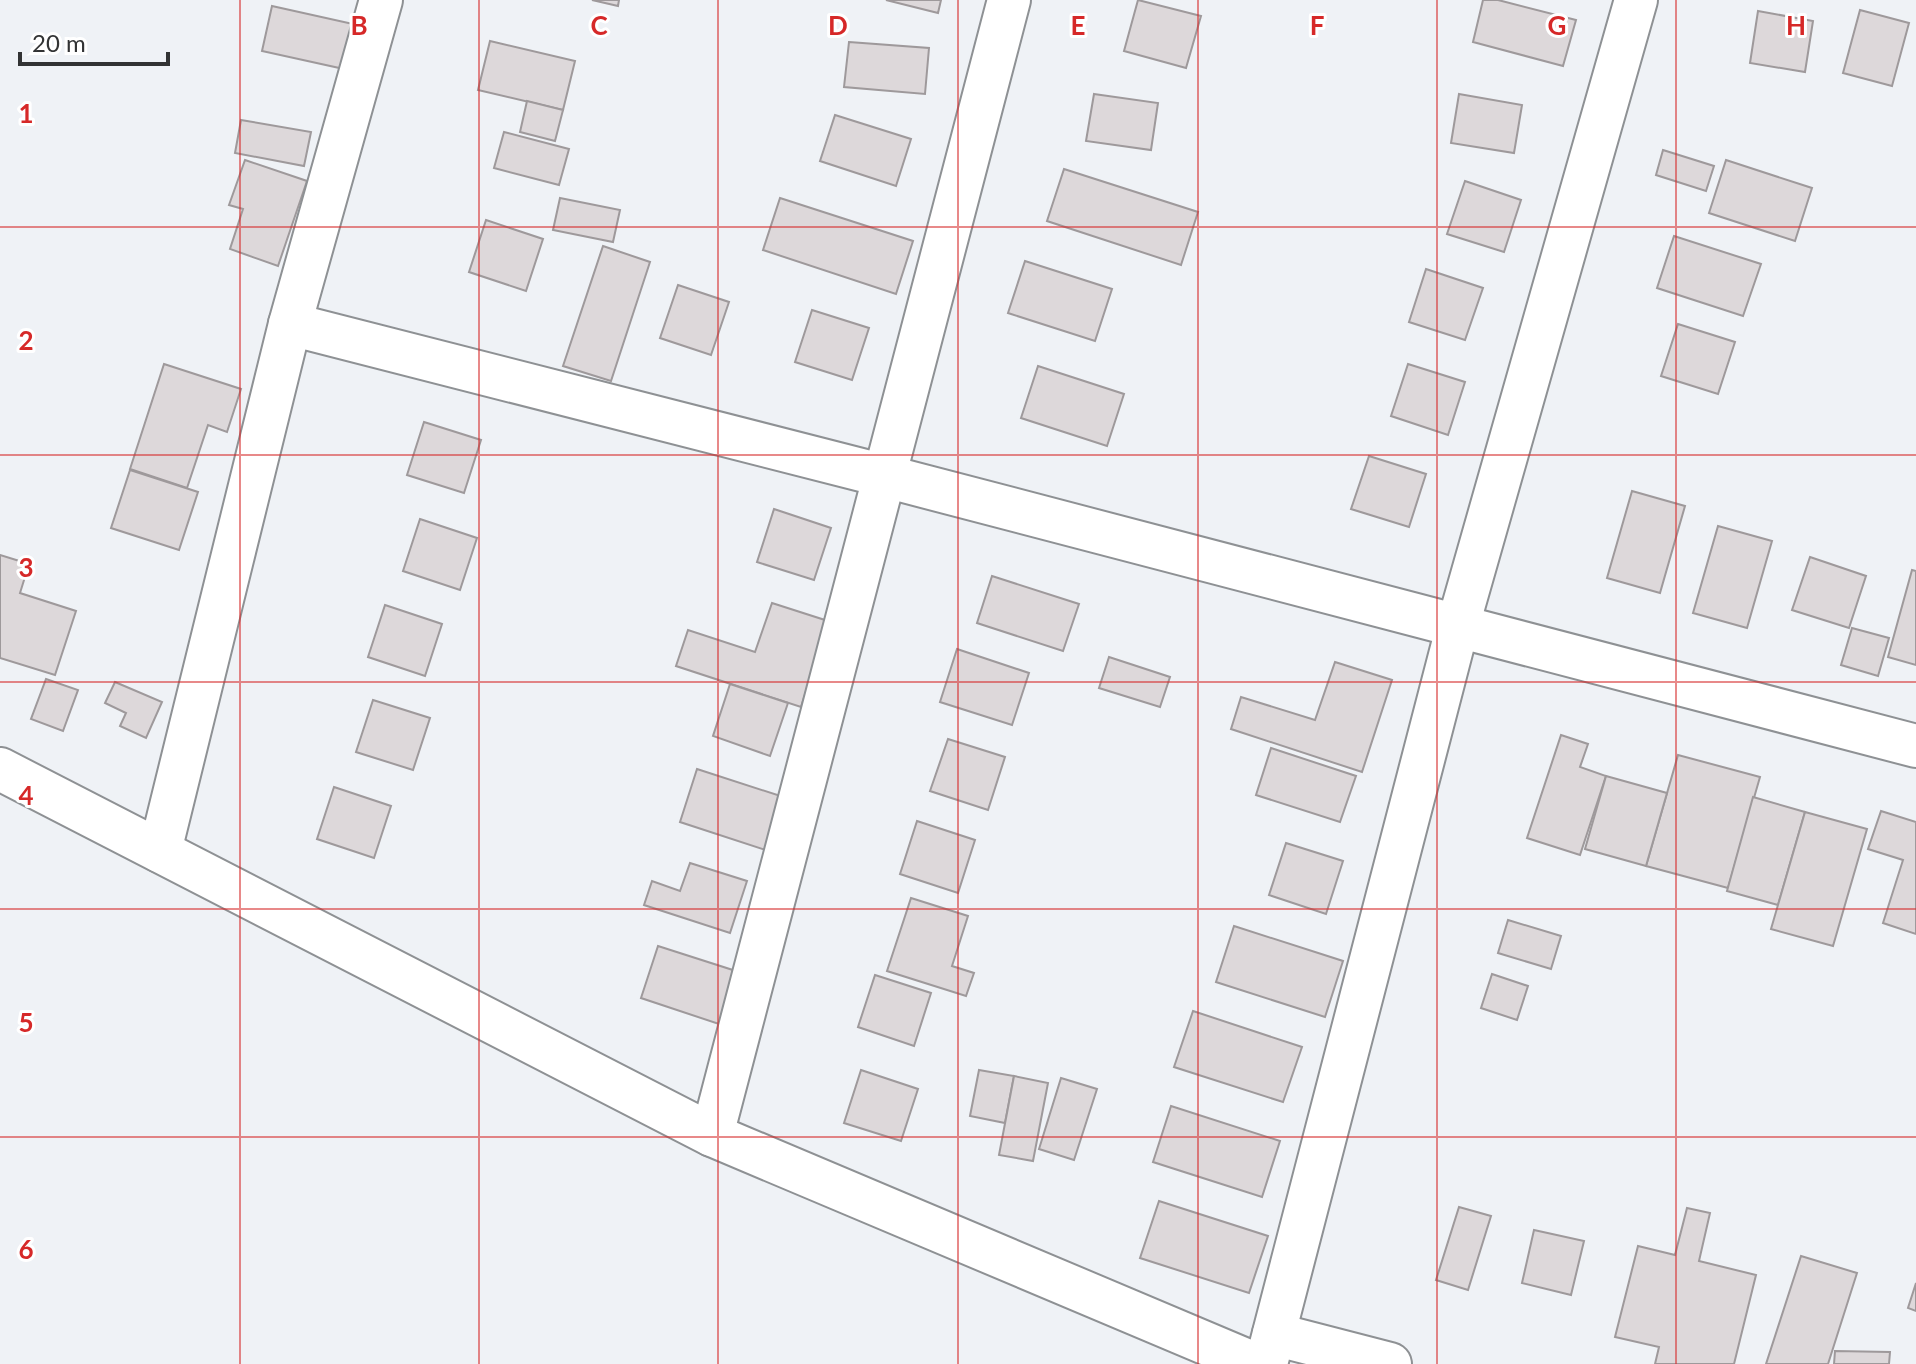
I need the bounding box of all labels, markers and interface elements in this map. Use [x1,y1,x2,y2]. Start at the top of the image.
text: B [350,9,368,41]
text: C [590,9,608,41]
text: D [828,9,848,41]
text: E [1071,9,1085,41]
text: F [1310,9,1324,41]
text: G [1548,9,1566,41]
text: H [1786,9,1806,41]
scale bar [20,16,168,66]
text: 20 m [32,28,86,57]
text: 1 [18,97,34,129]
text: 2 [18,324,34,356]
text: 3 [18,551,34,583]
text: 4 [18,779,34,811]
text: 5 [18,1006,34,1038]
text: 6 [18,1233,34,1265]

